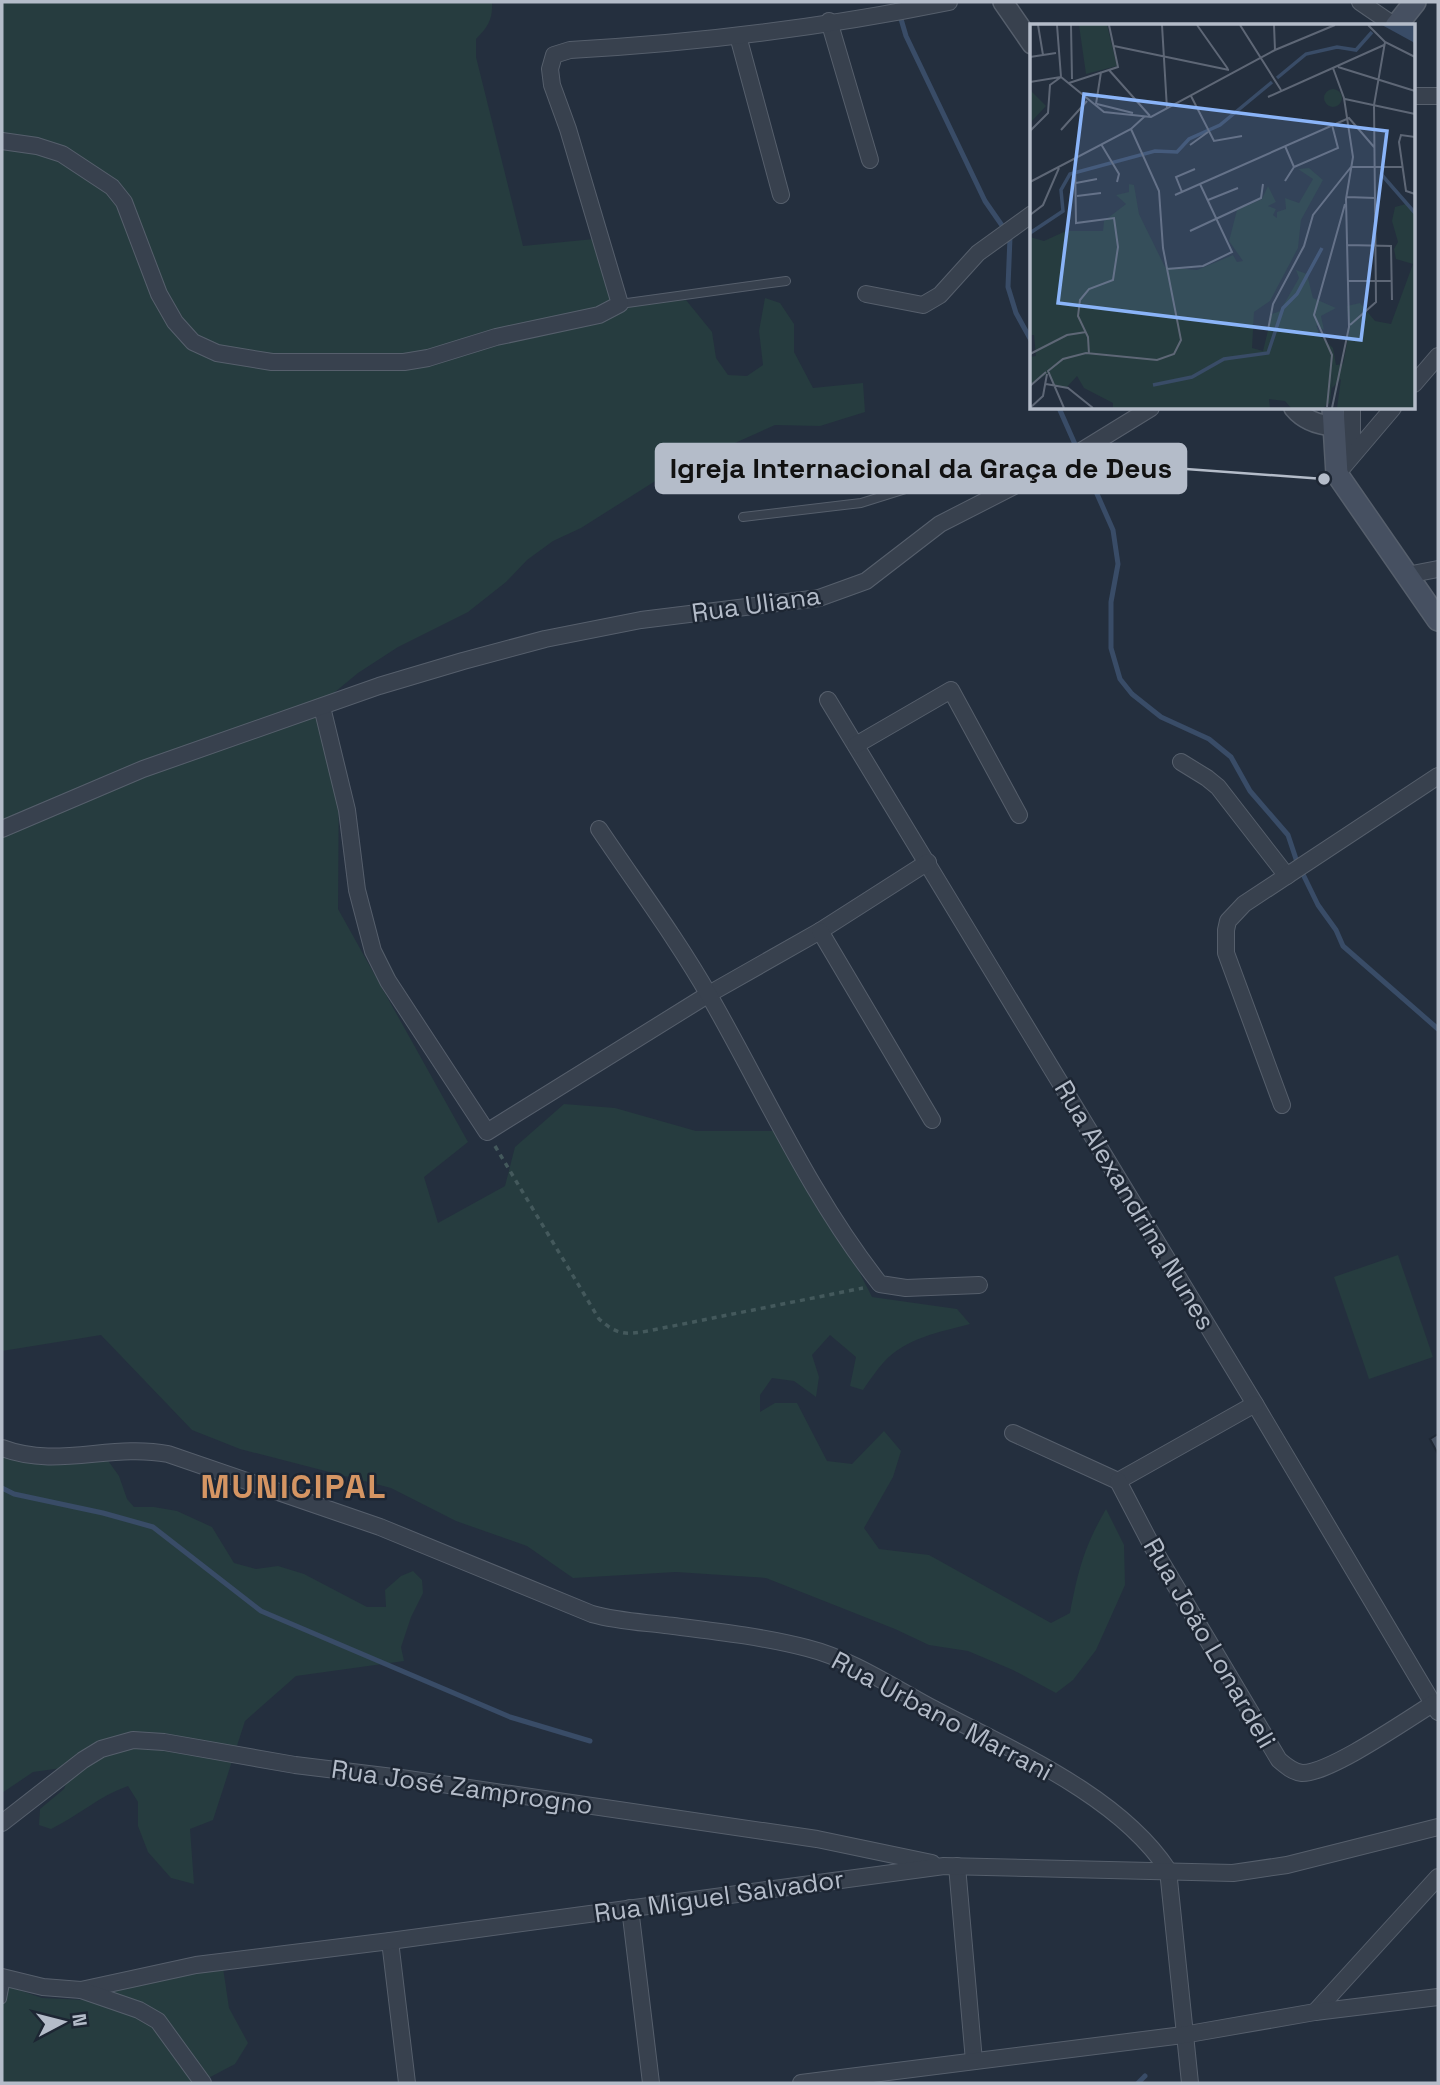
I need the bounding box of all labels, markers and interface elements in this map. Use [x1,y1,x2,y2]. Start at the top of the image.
inset map [1030,24,1416,410]
callout: Igreja Internacional da Graça de Deus [656,444,1186,493]
text: Igreja Internacional da Graça de Deus [670,450,1172,486]
street label: Rua Uliana [689,578,823,630]
street label: Rua Alexandrina Nunes [1047,1074,1223,1336]
district label: MUNICIPAL [200,1466,388,1508]
street label: Rua João Lonardeli [1136,1532,1284,1754]
street label: Rua Urbano Marrani [826,1643,1058,1789]
street label: Rua José Zamprogno [329,1752,595,1822]
street label: Rua Miguel Salvador [592,1862,846,1930]
north arrow [28,1987,98,2057]
text: N [66,2012,93,2028]

